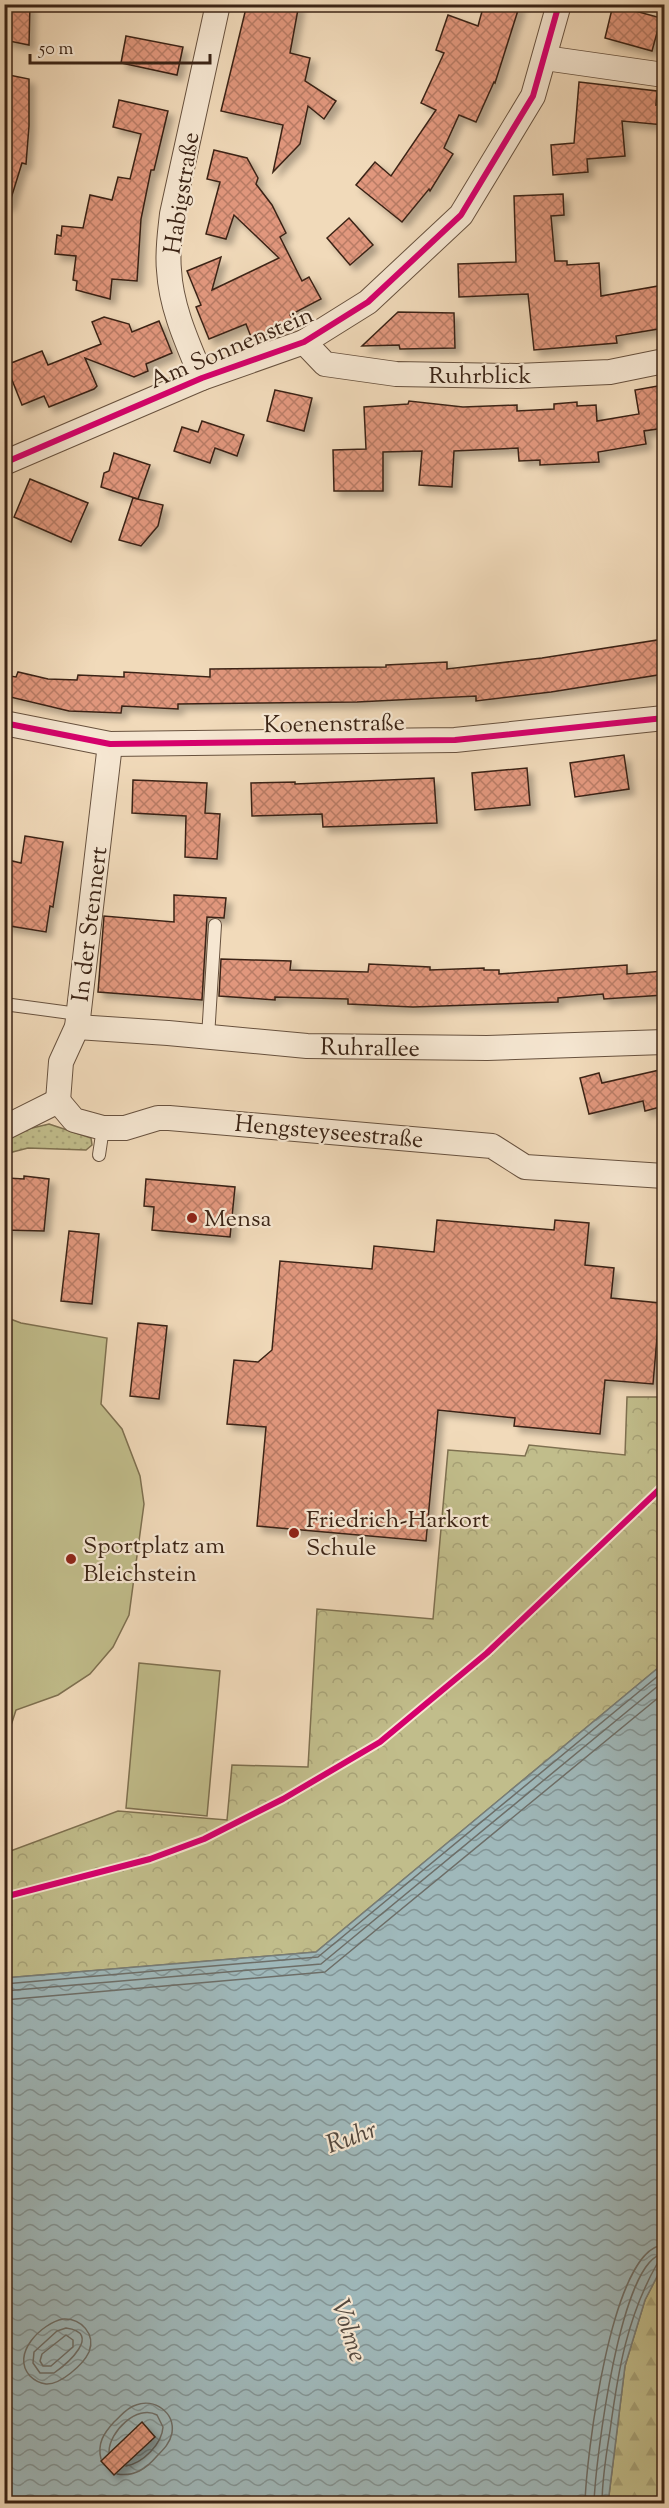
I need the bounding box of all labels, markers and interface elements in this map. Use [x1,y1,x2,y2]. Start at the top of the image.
scale bar [30,27,210,65]
text: 50 m [38,37,74,63]
street label: Habigstraße [157,130,209,257]
street label: Am Sonnenstein [145,299,319,399]
street label: Ruhrblick [428,360,532,394]
street label: Koenenstraße [263,707,405,743]
street label: In der Stennert [65,845,117,1004]
street label: Ruhrallee [320,1031,420,1067]
street label: Hengsteyseestraße [233,1108,425,1158]
place label: Mensa [204,1203,272,1237]
marker: Mensa [185,1211,199,1225]
place label: Friedrich-Harkort Schule [306,1504,489,1566]
marker: Friedrich-Harkort Schule [287,1526,301,1540]
place label: Sportplatz am Bleichstein [83,1530,225,1592]
marker: Sportplatz am Bleichstein [64,1552,78,1566]
water label: Ruhr [321,2112,382,2165]
water label: Volme [320,2295,375,2367]

